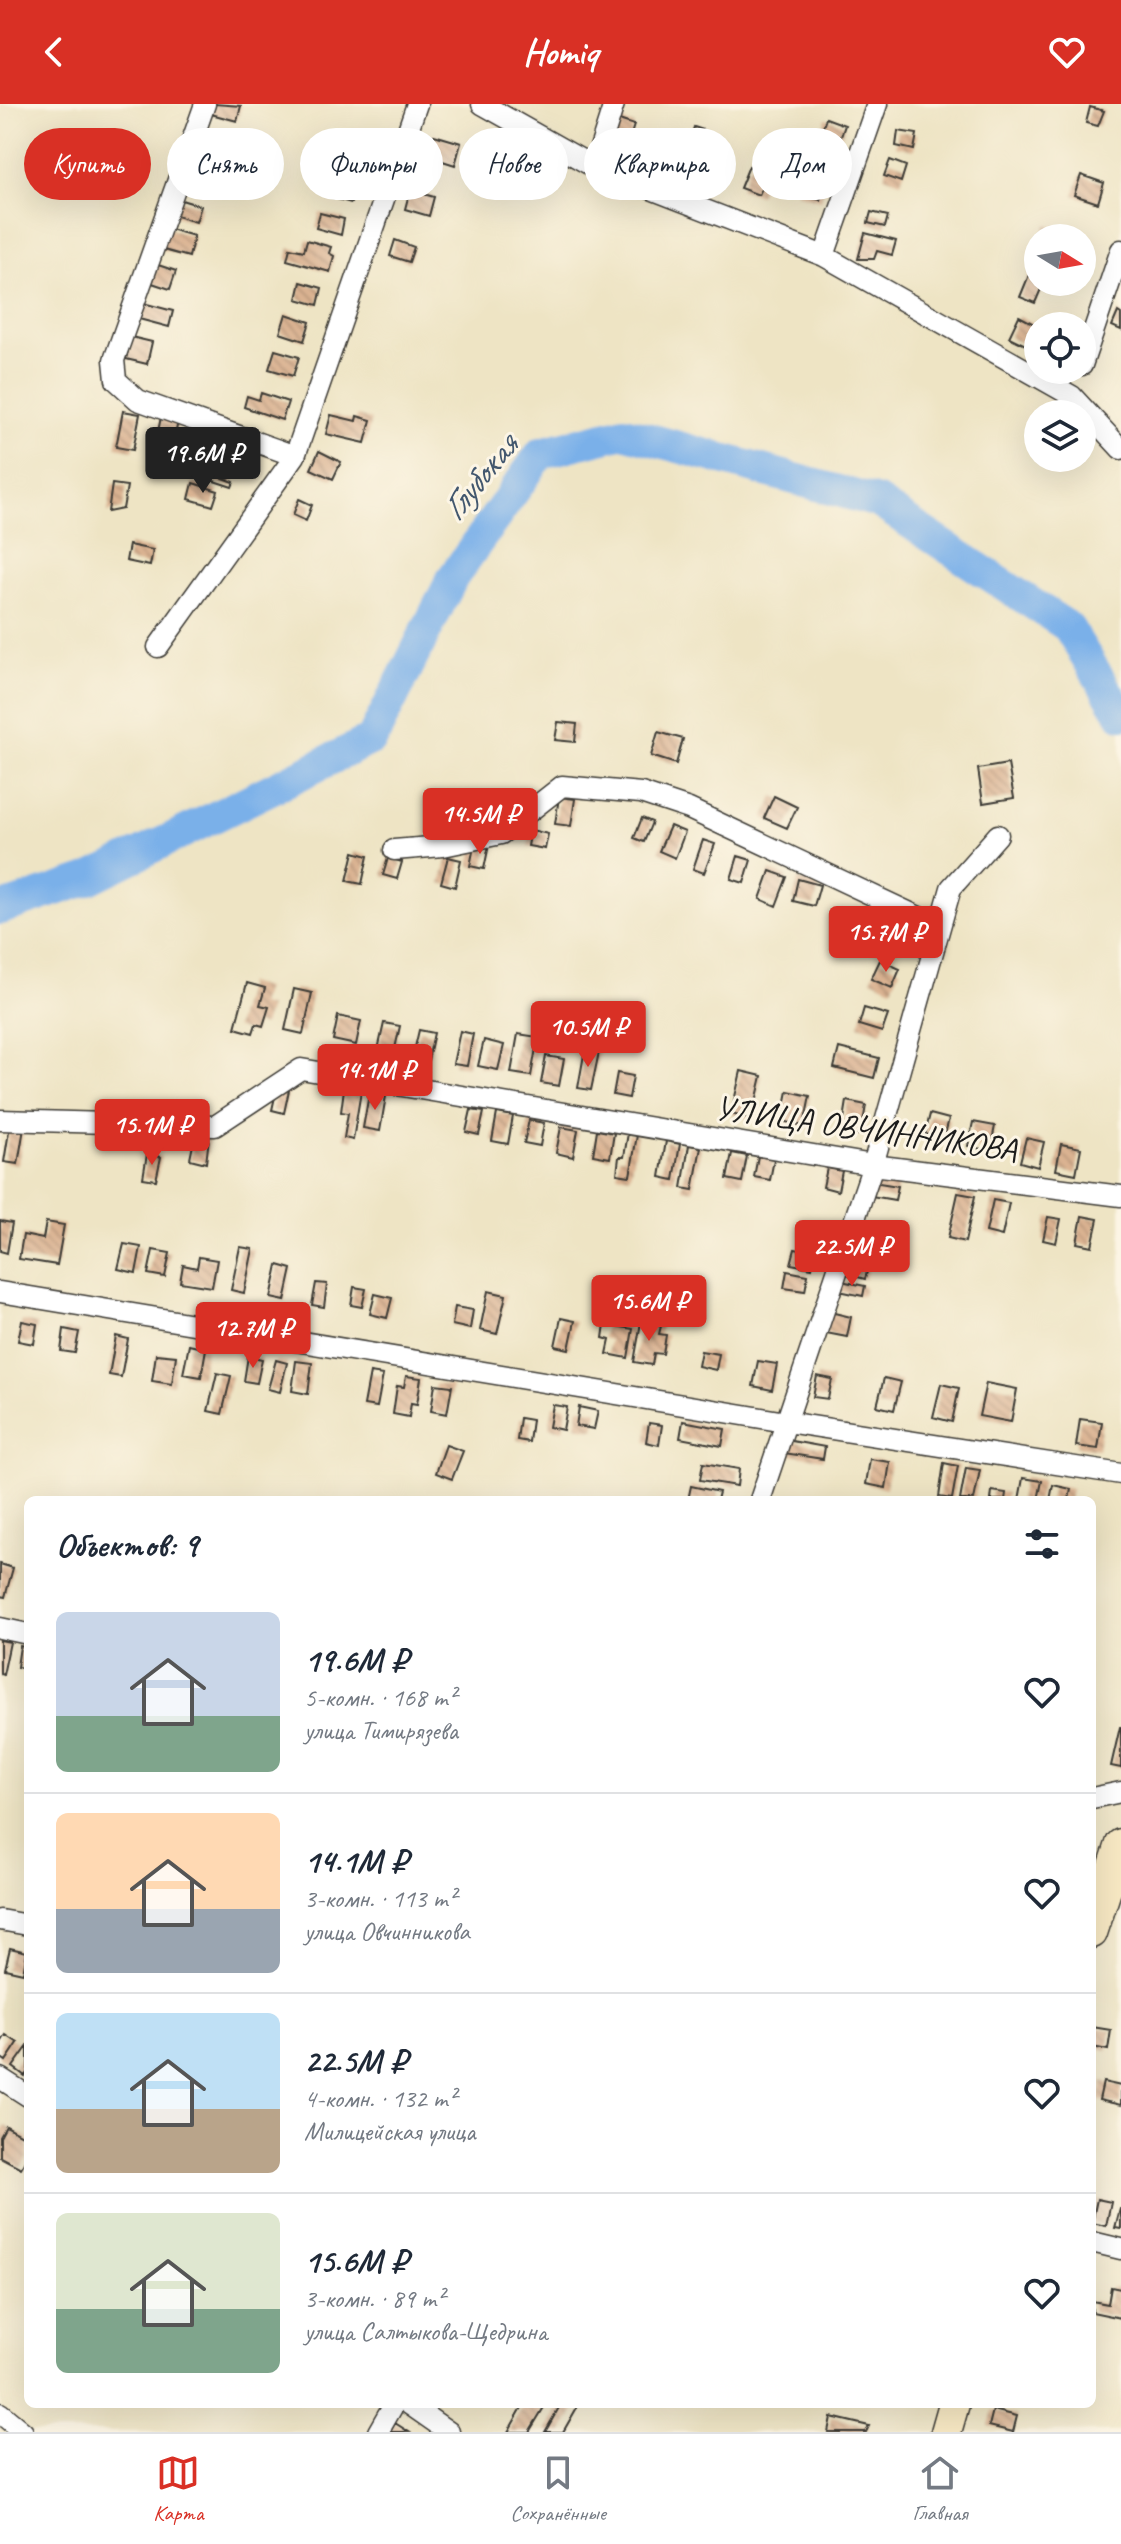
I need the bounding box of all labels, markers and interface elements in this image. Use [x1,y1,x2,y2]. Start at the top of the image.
text: Homiq [523,29,598,75]
icon: back [32,30,76,74]
icon: heart [1045,30,1089,74]
chip: Купить [24,128,151,200]
chip: Снять [167,128,284,200]
chip: Фильтры [300,128,443,200]
chip: Новое [459,128,568,200]
chip: Квартира [584,128,736,200]
chip: Дом [752,128,852,200]
north arrow [1024,224,1096,296]
map controls [1024,224,1096,472]
button: locate [1024,312,1096,384]
button: layers [1024,400,1096,472]
water label: Глубокая [430,421,530,530]
pin: 19.6M ₽ [129,427,277,495]
text: 19.6M ₽ [163,436,243,469]
pin: 14.5M ₽ [406,788,554,856]
text: 14.5M ₽ [441,797,519,830]
pin: 15.7M ₽ [812,906,960,974]
text: 15.7M ₽ [847,915,925,948]
pin: 10.5M ₽ [514,1001,662,1069]
text: 10.5M ₽ [549,1010,627,1043]
pin: 14.1M ₽ [301,1044,449,1112]
text: 14.1M ₽ [336,1053,414,1086]
street label: УЛИЦА ОВЧИННИКОВА [712,1086,1020,1171]
pin: 15.1M ₽ [78,1099,226,1167]
text: 15.1M ₽ [113,1108,191,1141]
pin: 22.5M ₽ [778,1220,926,1288]
text: 22.5M ₽ [813,1229,891,1262]
pin: 15.6M ₽ [575,1275,723,1343]
text: 15.6M ₽ [609,1284,689,1317]
pin: 12.7M ₽ [179,1302,327,1370]
text: 12.7M ₽ [214,1311,292,1344]
icon: filters [1020,1522,1064,1566]
text: Объектов: 9 [56,1523,198,1566]
text: 19.6M ₽ [304,1638,408,1681]
icon: home [120,1644,216,1740]
icon: heart [1020,1670,1064,1714]
text: 5-комн. · 168 m² [304,1681,456,1714]
text: улица Тимирязева [304,1714,458,1747]
text: 14.1M ₽ [304,1839,407,1882]
icon: home [120,1845,216,1941]
icon: heart [1020,1871,1064,1915]
text: 3-комн. · 113 m² [304,1882,456,1915]
text: улица Овчинникова [304,1915,470,1948]
text: 22.5M ₽ [304,2039,407,2082]
icon: home [120,2045,216,2141]
icon: heart [1020,2071,1064,2115]
text: 4-комн. · 132 m² [304,2082,456,2115]
text: Милицейская улица [304,2115,475,2148]
text: 15.6M ₽ [304,2239,407,2282]
icon: home [120,2245,216,2341]
icon: heart [1020,2271,1064,2315]
text: 3-комн. · 89 m² [304,2282,444,2315]
text: улица Салтыкова-Щедрина [304,2315,547,2348]
tab: Карта [153,2451,204,2527]
tab: Сохранённые [510,2451,606,2527]
tab: Главная [913,2451,968,2527]

